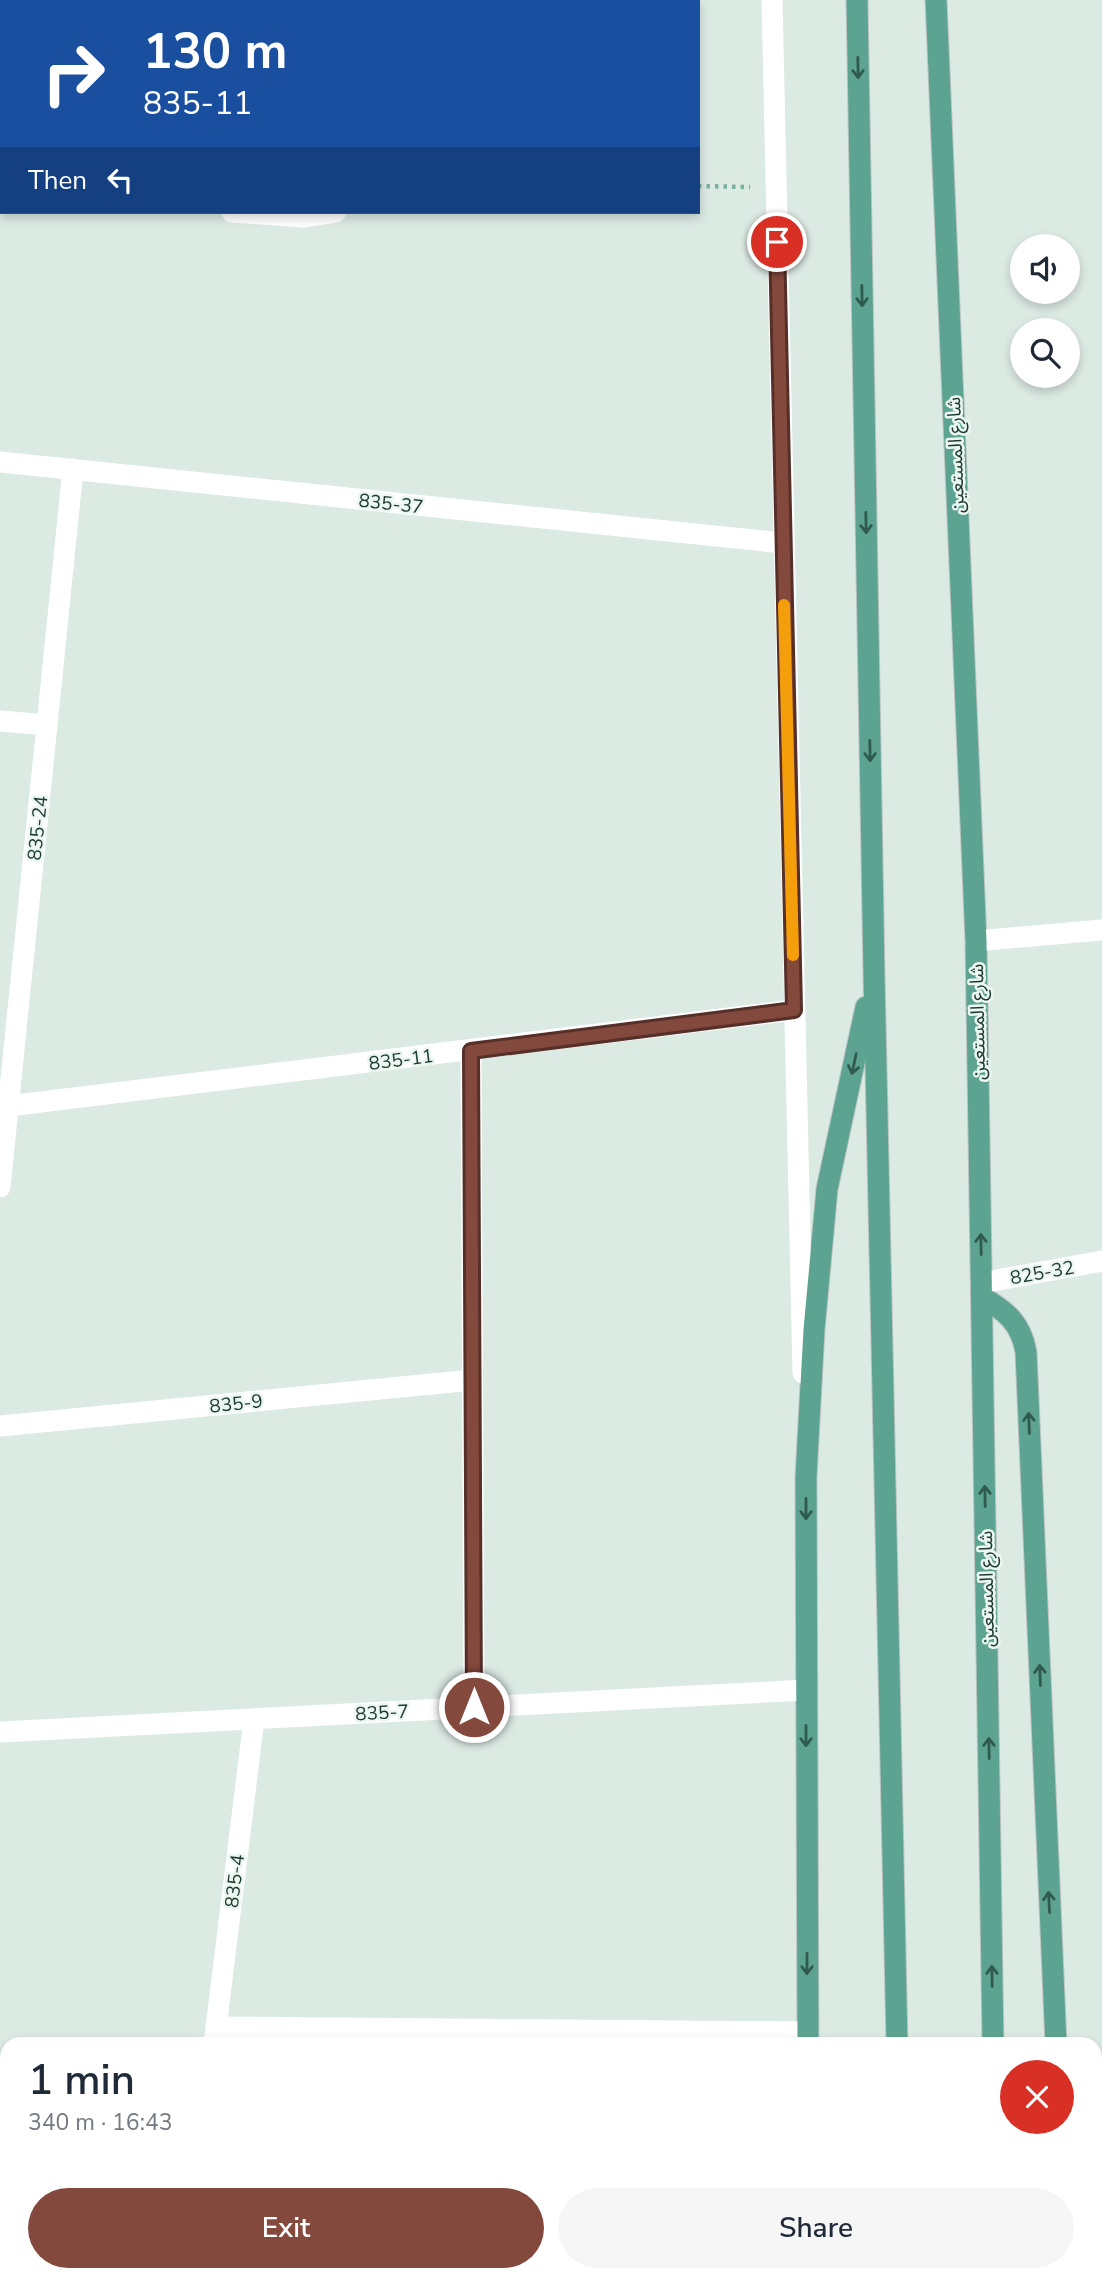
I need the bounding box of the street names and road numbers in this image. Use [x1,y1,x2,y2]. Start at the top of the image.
street label: شارع المستعين [941,396,971,514]
street label: 835-37 [357,488,425,520]
street label: 835-24 [22,794,54,862]
street label: شارع المستعين [964,964,992,1080]
street label: 835-11 [367,1043,435,1077]
street label: 825-32 [1008,1255,1076,1291]
street label: 835-9 [208,1388,264,1420]
street label: شارع المستعين [973,1531,1001,1647]
street label: 835-7 [355,1699,410,1727]
street label: 835-4 [219,1853,251,1909]

